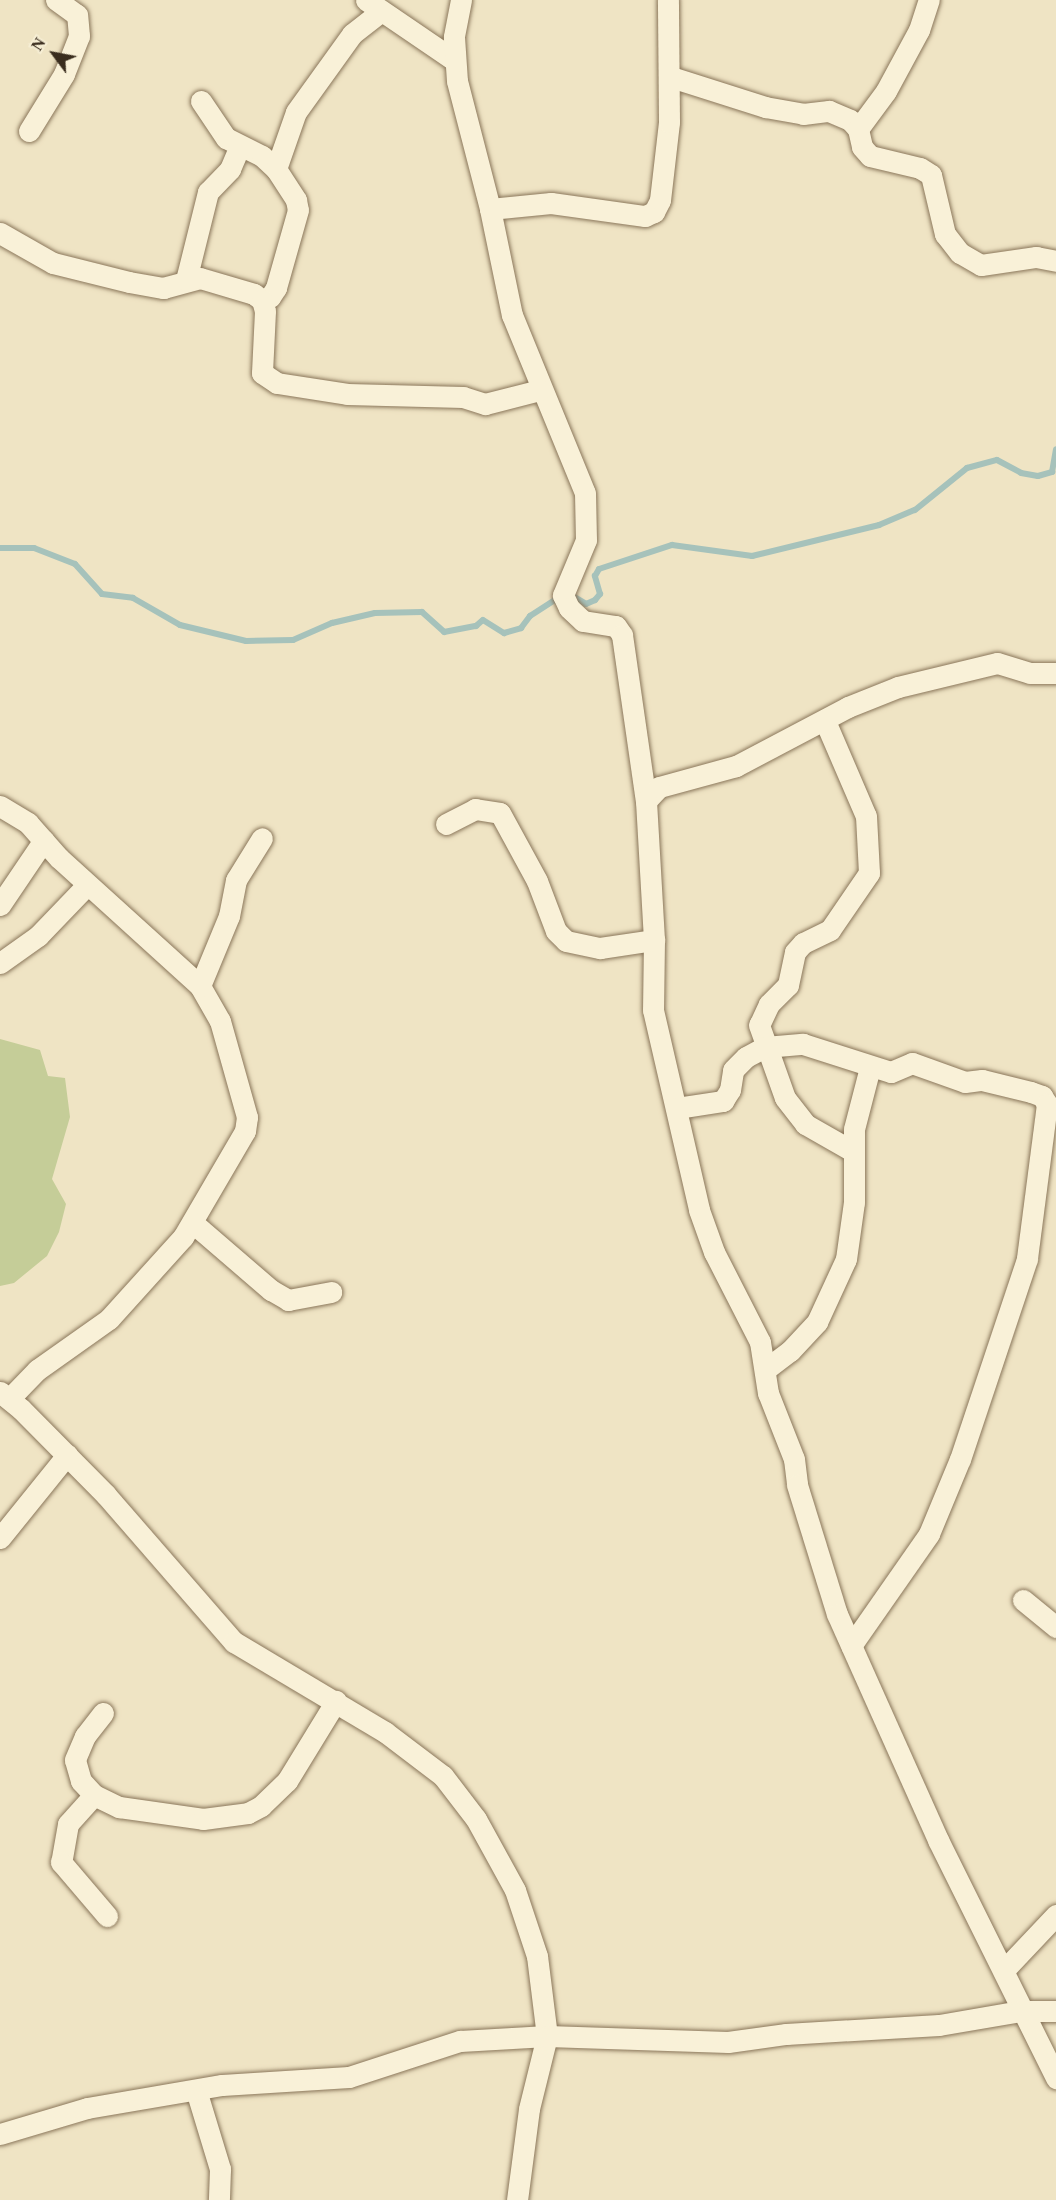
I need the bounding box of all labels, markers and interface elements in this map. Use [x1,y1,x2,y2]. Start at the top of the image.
north arrow [24,24,84,84]
text: N [28,35,49,54]

